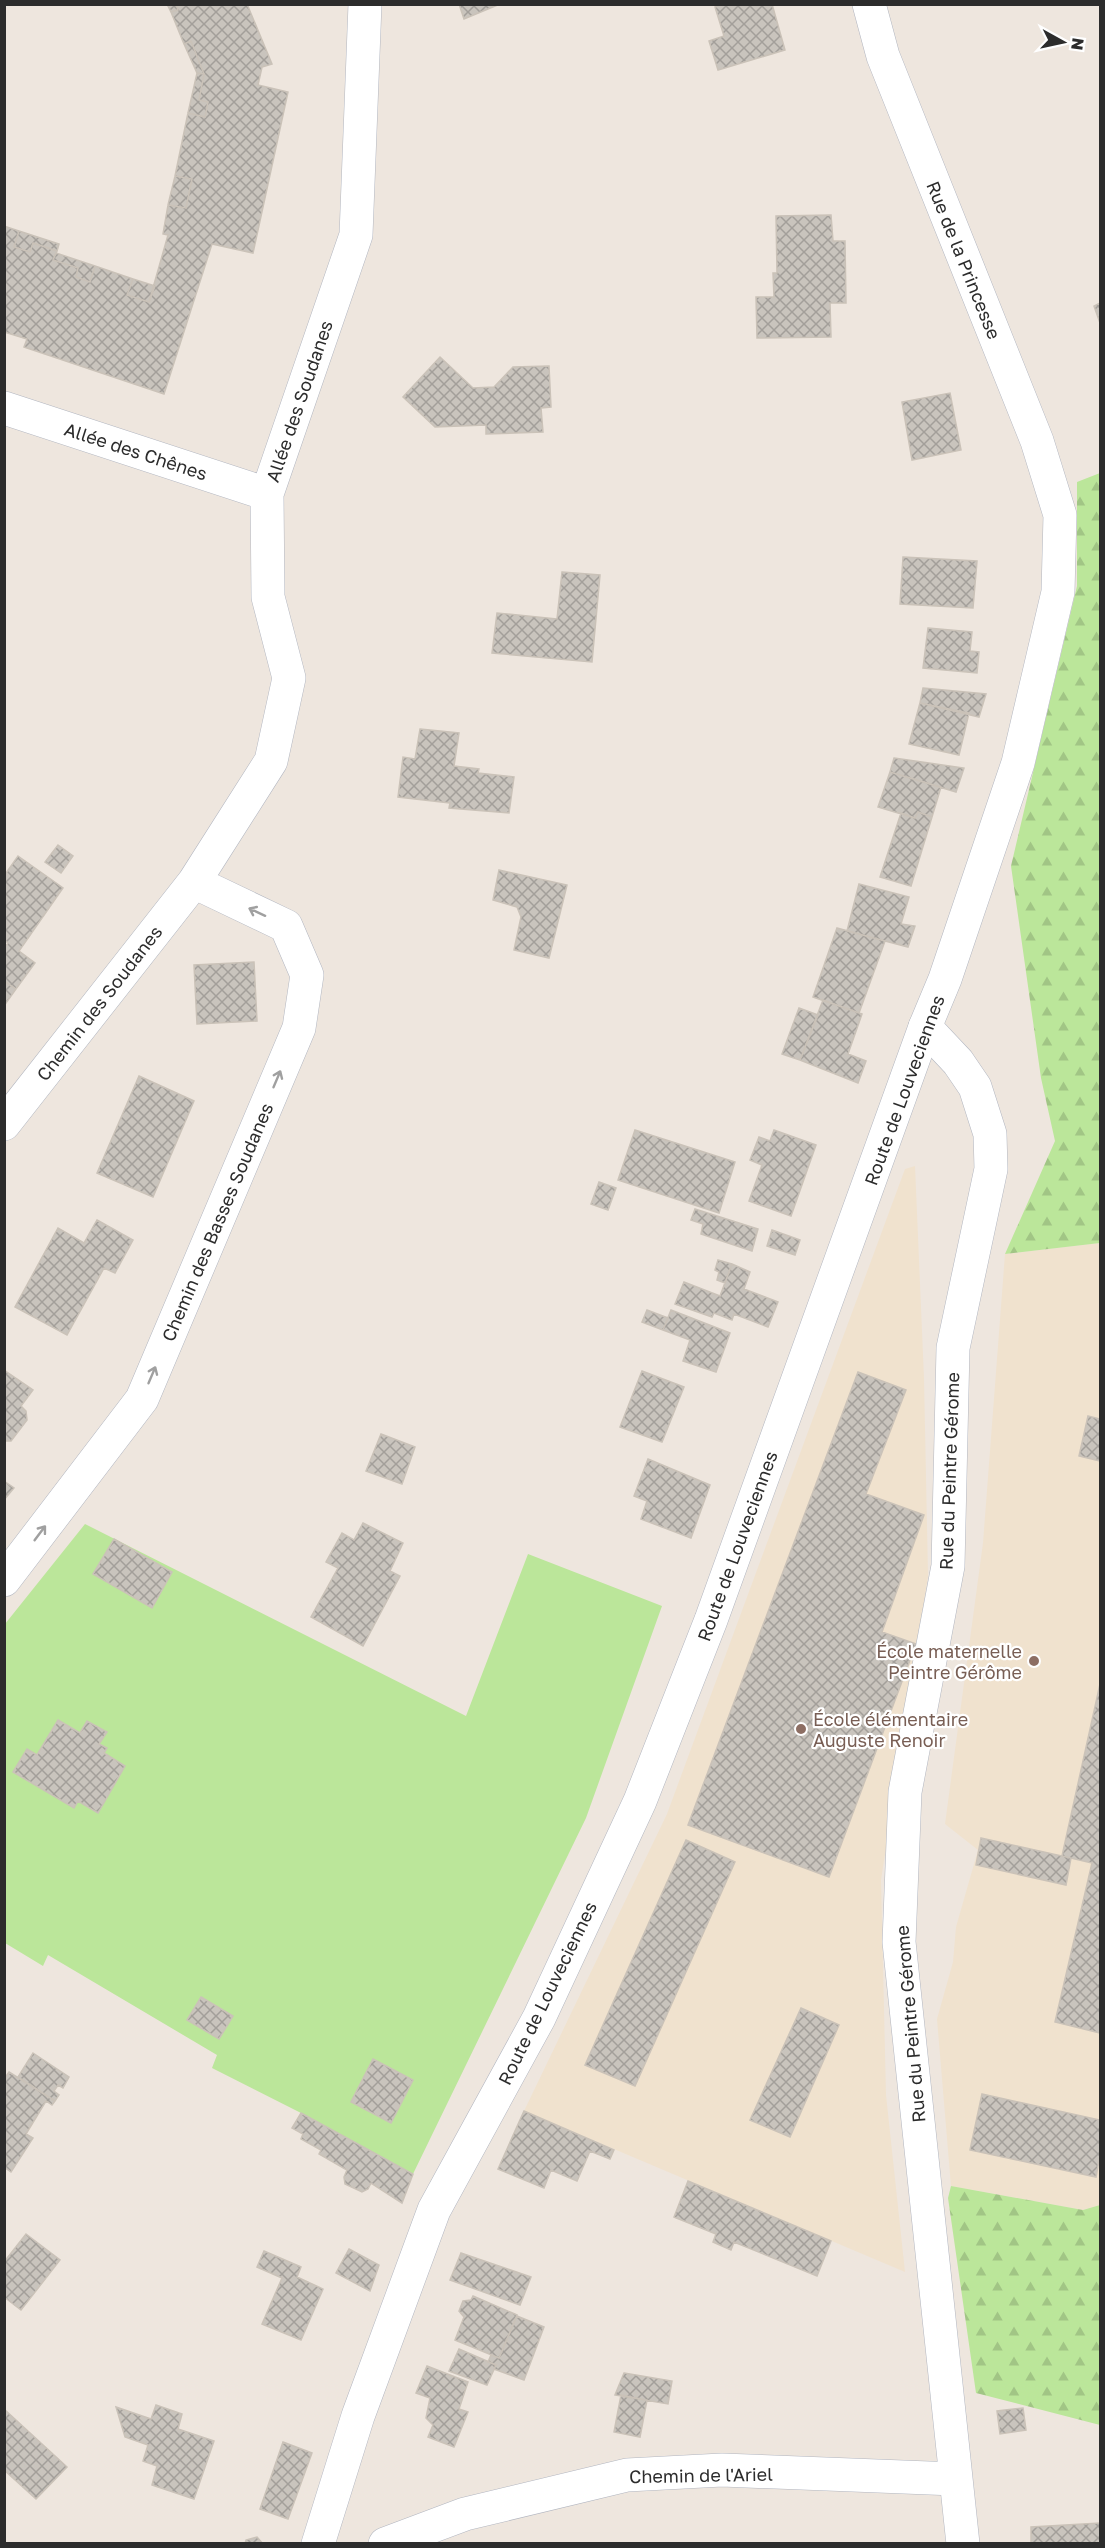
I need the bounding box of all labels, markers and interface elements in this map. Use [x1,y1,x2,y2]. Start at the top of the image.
north arrow [1033,12,1093,72]
text: N [1067,37,1089,52]
street label: Rue de la Princesse [922,178,1006,342]
street label: Allée des Soudanes [261,317,337,485]
street label: Allée des Chênes [62,418,210,484]
one-way arrow [248,906,266,918]
street label: Chemin des Soudanes [31,921,167,1085]
street label: Route de Louveciennes [859,992,949,1188]
one-way arrow [272,1070,283,1089]
street label: Chemin des Basses Soudanes [157,1099,277,1345]
one-way arrow [148,1366,159,1384]
street label: Rue du Peintre Gérome [935,1372,963,1570]
street label: Route de Louveciennes [692,1448,782,1644]
one-way arrow [34,1526,46,1542]
place label: École maternelle Peintre Gérôme [876,1640,1022,1683]
marker: École maternelle Peintre Gérôme [1027,1654,1041,1668]
place label: École élémentaire Auguste Renoir [813,1708,968,1751]
marker: École élémentaire Auguste Renoir [794,1722,808,1736]
street label: Route de Louveciennes [493,1898,601,2088]
street label: Rue du Peintre Gérome [890,1924,930,2124]
street label: Chemin de l'Ariel [629,2463,773,2487]

